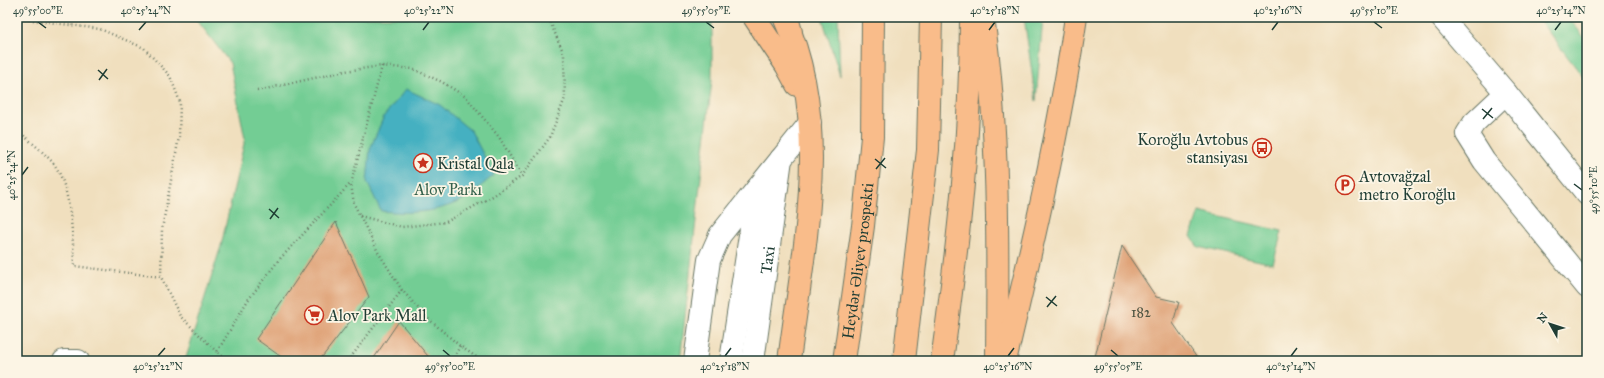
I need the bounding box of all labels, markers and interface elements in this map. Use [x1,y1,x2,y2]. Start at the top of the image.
text: 49°55'00"E [13,5,63,17]
text: 40°25'24"N [121,5,172,17]
text: 40°25'22"N [404,5,455,17]
text: 49°55'05"E [682,5,730,17]
text: 40°25'18"N [970,5,1020,17]
text: 40°25'16"N [1253,5,1303,17]
text: 49°55'10"E [1350,5,1398,17]
text: 40°25'14"N [1536,5,1586,17]
place label: Koroğlu Avtobus stansiyası [1137,130,1249,167]
bus stop icon: Koroğlu Avtobus stansiyası [1251,137,1273,159]
text: 40°25'24"N [6,149,18,200]
place icon: Kristal Qala [412,152,434,174]
place label: Kristal Qala [437,154,514,173]
text: 49°55'10"E [1588,166,1600,214]
place label: Avtovağzal metro Koroğlu [1358,167,1456,205]
parking icon: Avtovağzal metro Koroğlu [1334,174,1356,196]
park label: Alov Parkı [413,180,482,199]
street label: Heydər Əliyev prospekti [838,181,877,340]
street label: Taxi [756,244,779,275]
supermarket icon: Alov Park Mall [303,304,325,326]
house number: 182 [1131,304,1151,321]
north arrow [1530,304,1570,344]
place label: Alov Park Mall [327,306,427,325]
text: N [1535,310,1551,326]
text: 40°25'22"N [133,361,184,373]
text: 49°55'00"E [425,361,475,373]
text: 40°25'18"N [700,361,750,373]
text: 40°25'16"N [983,361,1033,373]
text: 49°55'05"E [1094,361,1142,373]
text: 40°25'14"N [1266,361,1316,373]

